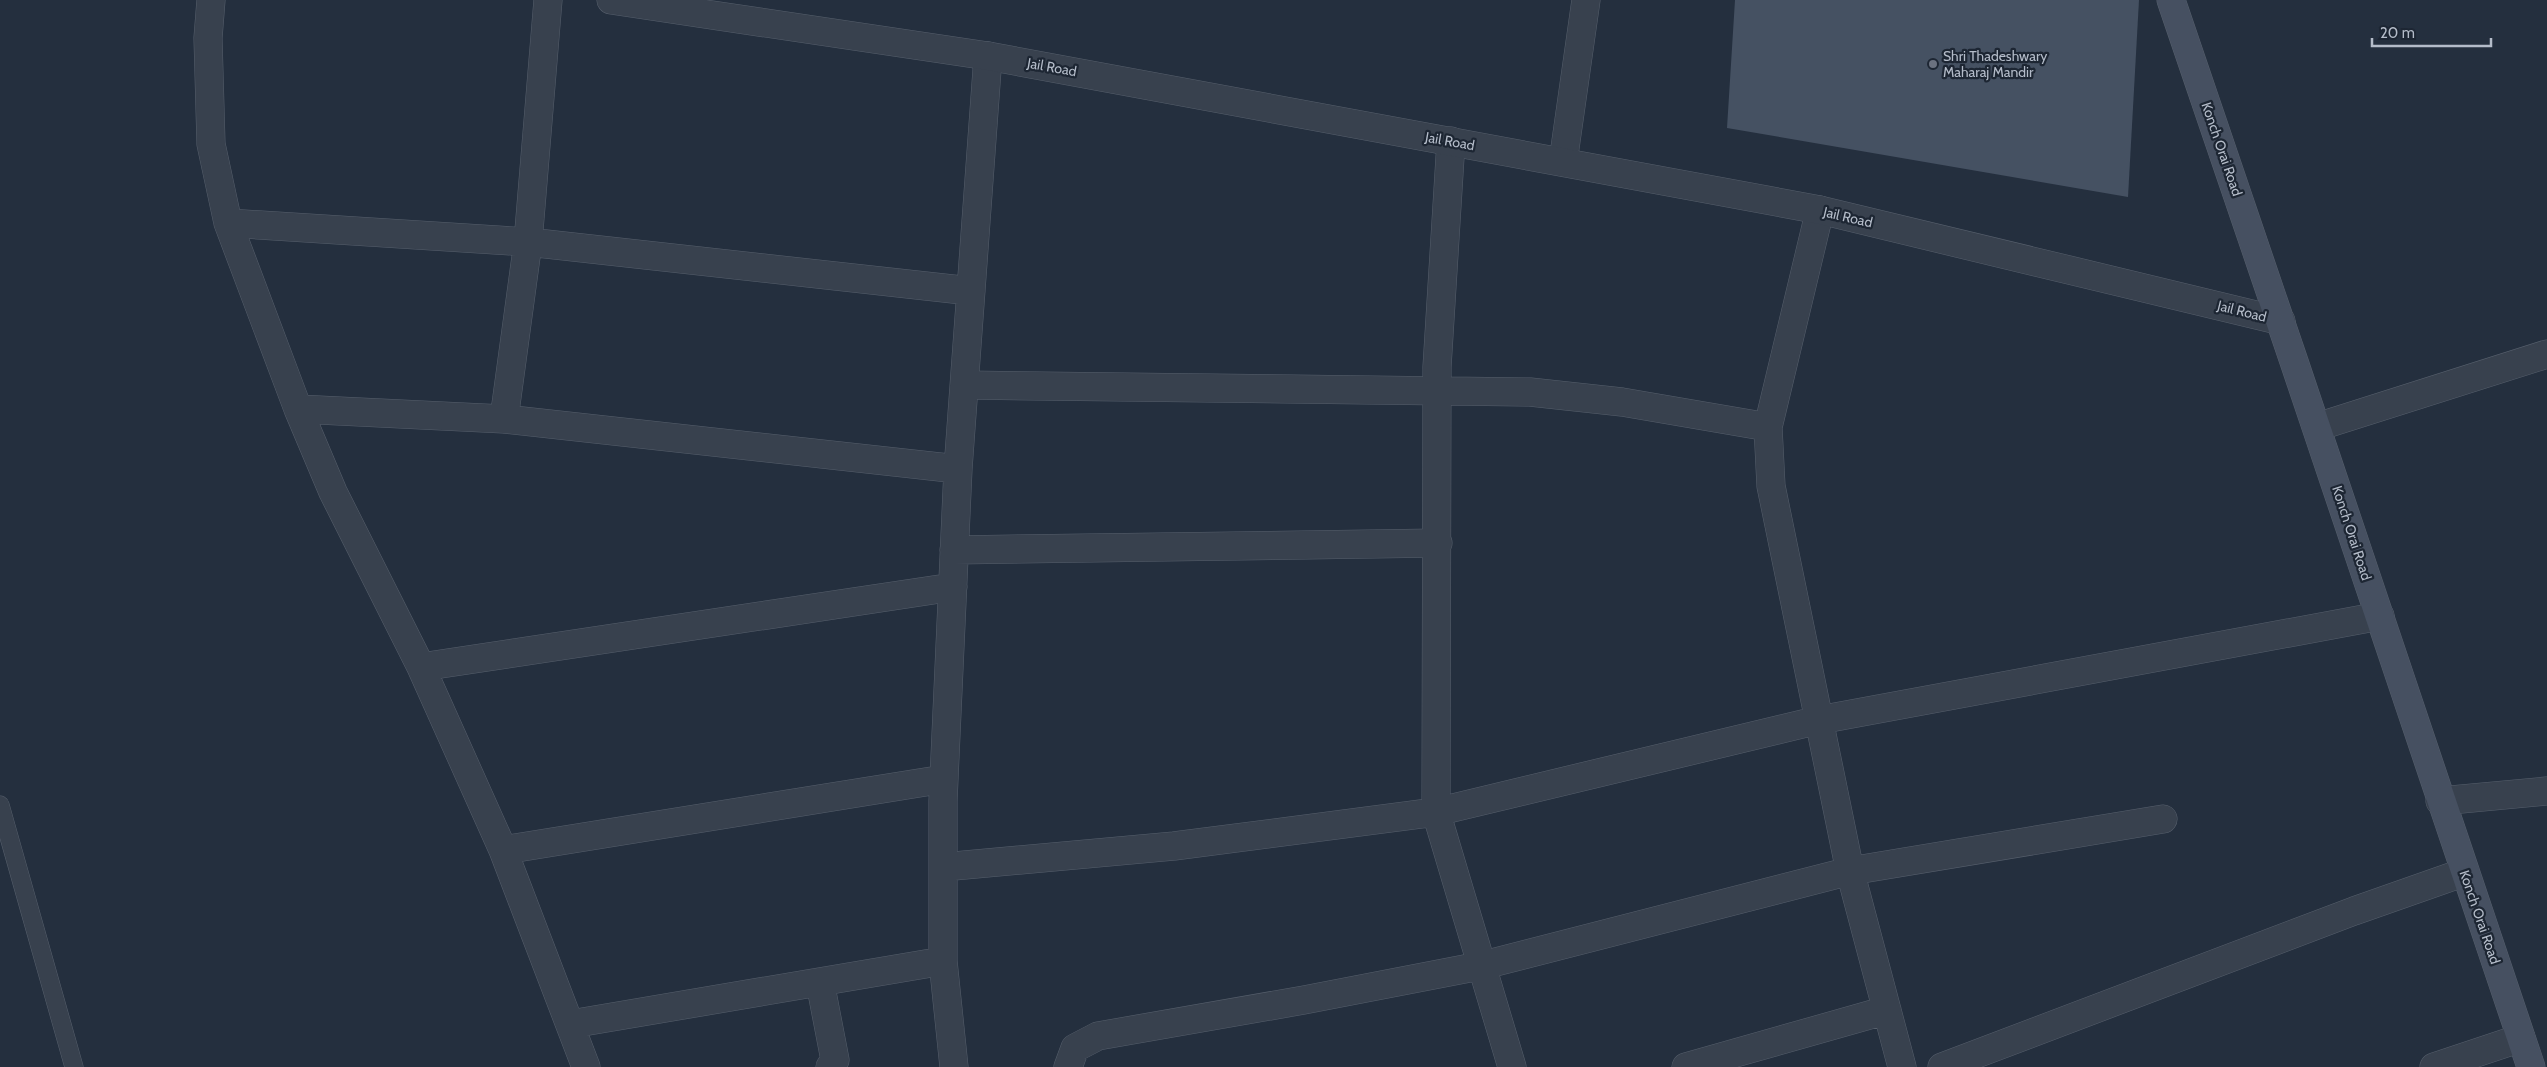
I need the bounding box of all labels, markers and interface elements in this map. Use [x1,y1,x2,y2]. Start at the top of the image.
scale bar [2372,15,2491,47]
text: 20 m [2380,24,2415,42]
place label: Shri Thadeshwary Maharaj Mandir [1943,47,2047,81]
street label: Jail Road [1025,54,1078,80]
marker: Shri Thadeshwary Maharaj Mandir [1927,58,1939,70]
street label: Konch Orai Road [2197,100,2247,198]
street label: Jail Road [1423,128,1476,154]
street label: Jail Road [1821,202,1874,231]
street label: Jail Road [2215,296,2268,326]
street label: Konch Orai Road [2328,483,2376,583]
street label: Konch Orai Road [2455,868,2505,966]

